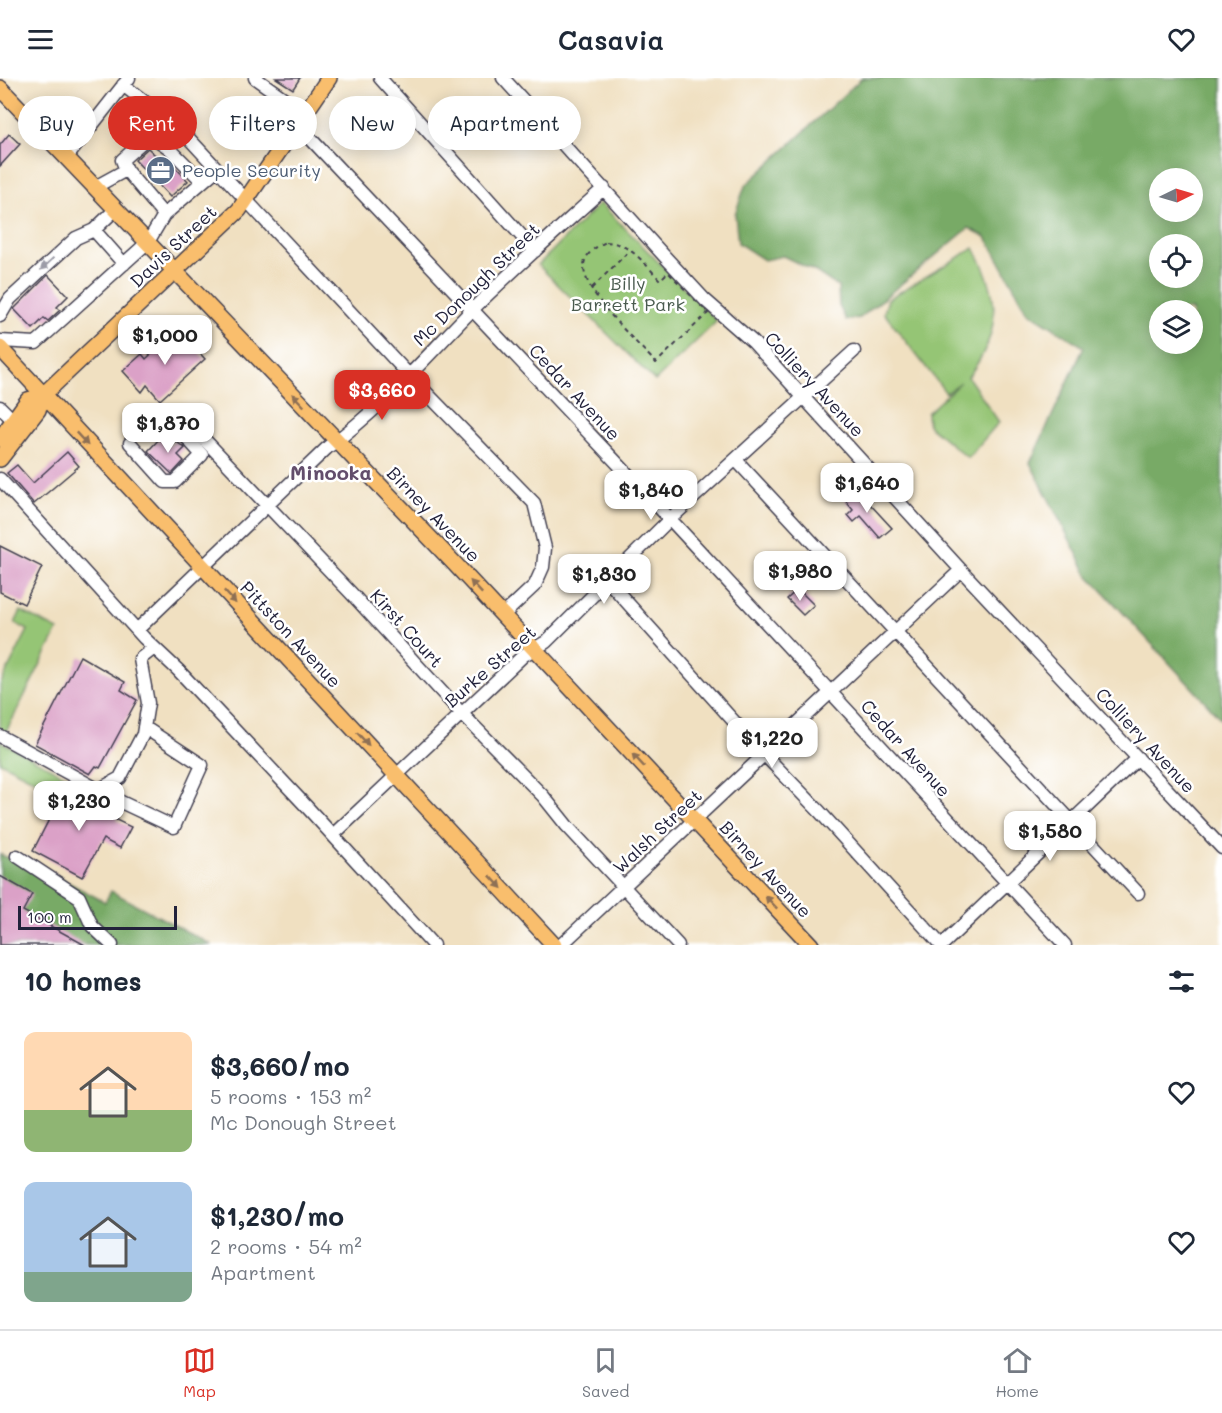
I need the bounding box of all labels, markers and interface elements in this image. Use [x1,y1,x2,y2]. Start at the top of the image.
text: Casavia [558,22,664,57]
icon: menu [24,23,57,56]
icon: heart [1165,23,1198,56]
chip: Buy [18,96,96,150]
chip: Rent [108,96,197,150]
chip: Filters [209,96,317,150]
chip: New [329,96,416,150]
chip: Apartment [428,96,581,150]
office icon: People Security [145,154,177,186]
place label: People Security [182,158,321,182]
north arrow [1149,168,1203,222]
map controls [1149,168,1203,354]
street label: Davis Street [124,200,222,292]
street label: Mc Donough Street [407,217,545,351]
button: locate [1149,234,1203,288]
one-way arrow [40,257,55,271]
park label: Billy Barrett Park [571,271,685,316]
button: layers [1149,300,1203,354]
pin: $1,000 [116,315,214,366]
text: $1,000 [132,321,198,347]
street label: Colliery Avenue [760,326,870,442]
street label: Cedar Avenue [524,339,626,445]
pin: $3,660 [333,370,431,421]
text: $3,660 [348,376,416,402]
one-way arrow [291,392,305,407]
pin: $1,870 [119,403,217,454]
text: $1,870 [136,409,200,435]
one-way arrow [75,431,89,445]
district label: Minooka [290,459,372,485]
street label: Birney Avenue [382,461,486,567]
pin: $1,640 [818,463,916,514]
text: $1,640 [835,469,900,495]
pin: $1,840 [602,470,700,521]
text: $1,840 [618,476,684,502]
pin: $1,980 [751,551,849,602]
pin: $1,830 [555,554,653,605]
text: $1,980 [768,557,832,583]
text: $1,830 [572,560,636,586]
street label: Pittston Avenue [235,575,347,693]
one-way arrow [469,579,483,594]
street label: Kirst Court [365,583,449,673]
one-way arrow [223,589,237,604]
street label: Burke Street [439,620,541,712]
street label: Colliery Avenue [1091,682,1201,798]
street label: Cedar Avenue [856,694,956,802]
pin: $1,220 [723,718,821,769]
text: $1,220 [741,724,803,750]
one-way arrow [356,731,369,746]
one-way arrow [631,752,645,767]
pin: $1,230 [30,781,128,832]
street label: Walsh Street [607,784,707,878]
text: $1,230 [47,787,111,813]
pin: $1,580 [1001,811,1099,862]
street label: Birney Avenue [715,815,817,923]
text: $1,580 [1018,817,1082,843]
one-way arrow [488,875,502,889]
one-way arrow [764,895,778,910]
scale bar [18,903,177,930]
text: 100 m [27,906,72,927]
text: 10 homes [24,964,142,998]
icon: filters [1165,965,1198,998]
text: $3,660/mo [210,1049,349,1083]
icon: home [72,1056,144,1128]
icon: heart [1165,1076,1198,1109]
text: 5 rooms · 153 m² [210,1083,371,1109]
text: Mc Donough Street [210,1109,397,1135]
text: $1,230/mo [210,1199,344,1233]
icon: home [72,1206,144,1278]
icon: heart [1165,1226,1198,1259]
text: 2 rooms · 54 m² [210,1233,362,1259]
text: Apartment [210,1259,316,1285]
tab: Map [183,1344,216,1401]
tab: Saved [582,1344,629,1401]
tab: Home [995,1344,1039,1401]

